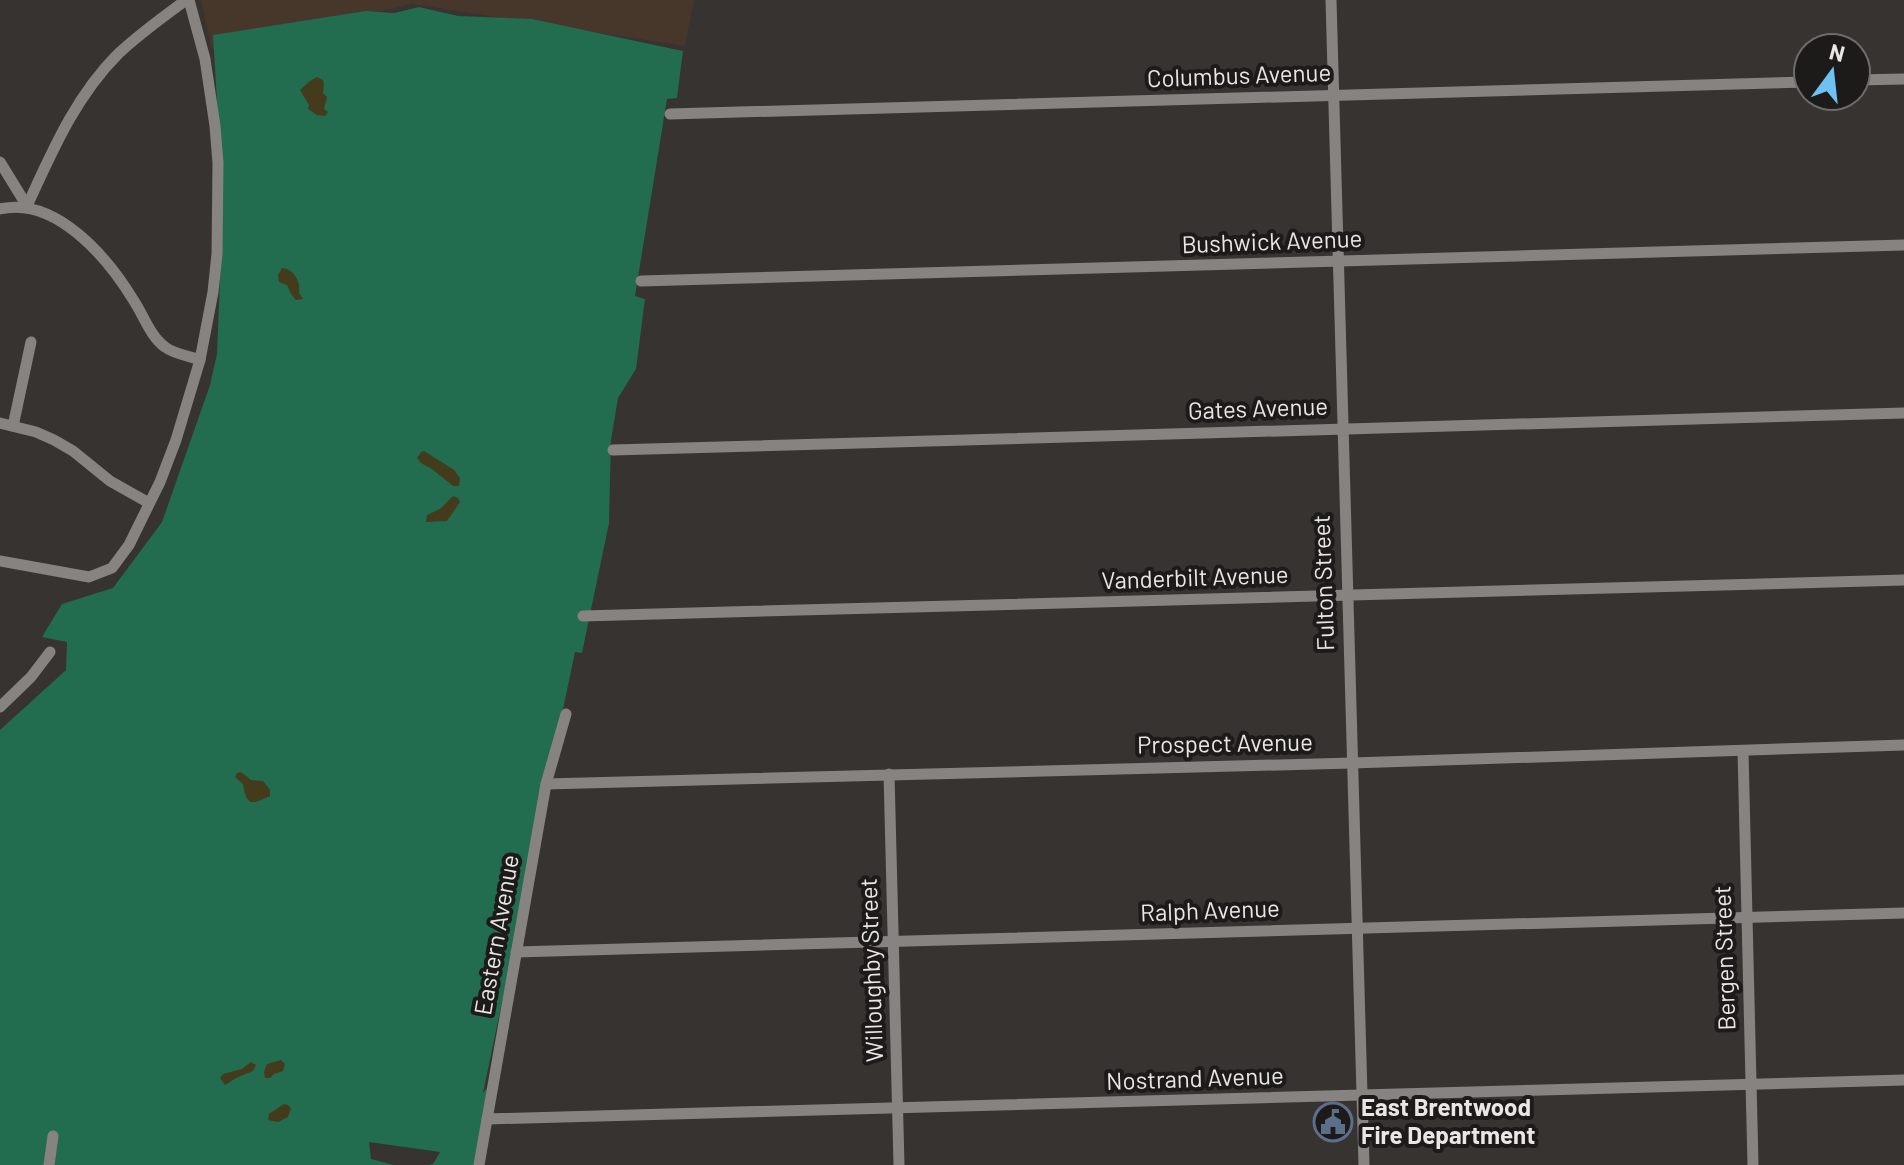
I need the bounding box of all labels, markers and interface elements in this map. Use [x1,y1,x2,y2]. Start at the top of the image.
north arrow [1792,32,1872,112]
text: N [1827,37,1848,66]
street label: Columbus Avenue [1146,57,1332,92]
street label: Bushwick Avenue [1181,223,1363,258]
street label: Gates Avenue [1187,391,1329,424]
street label: Fulton Street [1306,514,1339,652]
street label: Vanderbilt Avenue [1101,559,1289,594]
street label: Prospect Avenue [1137,726,1313,759]
street label: Eastern Avenue [467,852,524,1017]
street label: Willoughby Street [853,878,888,1063]
street label: Bergen Street [1706,885,1741,1031]
street label: Ralph Avenue [1140,893,1280,926]
street label: Nostrand Avenue [1106,1060,1284,1095]
place label: East Brentwood Fire Department [1361,1092,1535,1149]
public building icon: East Brentwood Fire Department [1312,1101,1354,1143]

